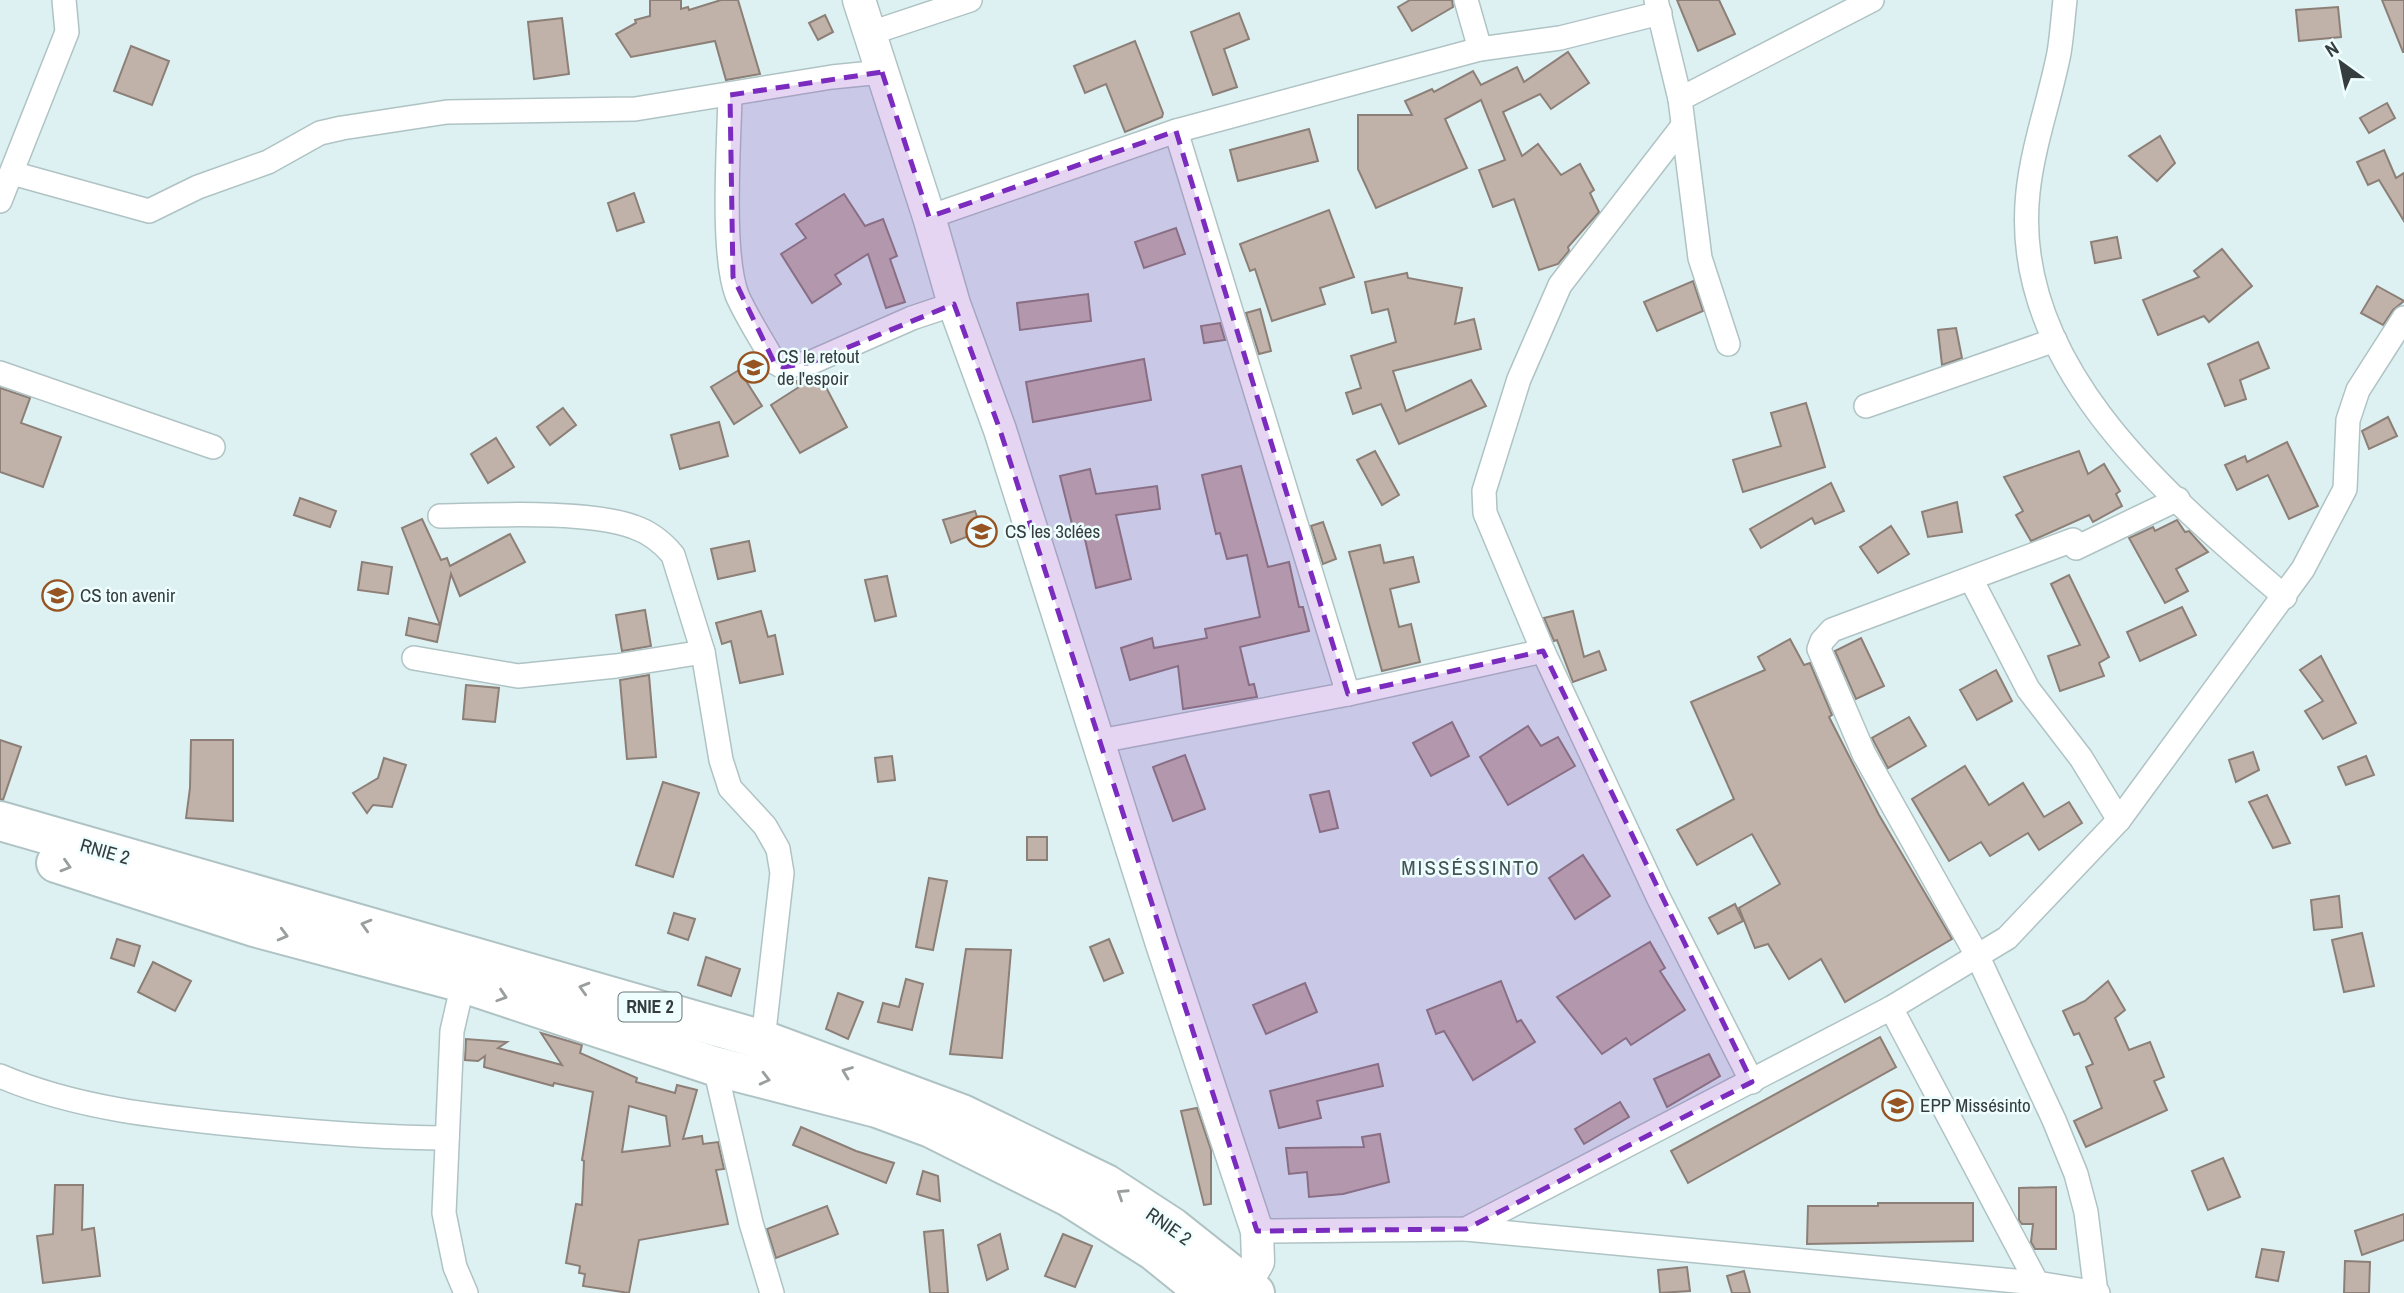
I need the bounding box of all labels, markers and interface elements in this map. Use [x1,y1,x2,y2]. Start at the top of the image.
north arrow [2306,28,2376,98]
text: N [2320,35,2344,63]
place label: CS le retout de l'espoir [777,343,860,391]
school or university icon: CS le retout de l'espoir [737,350,771,384]
school or university icon: CS les 3clées [965,514,999,548]
place label: CS les 3clées [1005,518,1100,544]
school or university icon: CS ton avenir [40,578,74,612]
place label: CS ton avenir [80,582,176,608]
street label: RNIE 2 [77,832,133,870]
district label: MISSÉSSINTO [1401,853,1541,882]
one-way arrow [59,858,71,873]
one-way arrow [360,919,372,933]
one-way arrow [276,927,288,941]
one-way arrow [578,982,590,997]
one-way arrow [495,987,507,1002]
road number: RNIE 2 [618,992,682,1022]
one-way arrow [842,1066,854,1080]
one-way arrow [759,1071,771,1085]
school or university icon: EPP Missésinto [1880,1088,1914,1122]
place label: EPP Missésinto [1920,1092,2031,1118]
one-way arrow [1117,1190,1130,1202]
street label: RNIE 2 [1141,1201,1197,1251]

